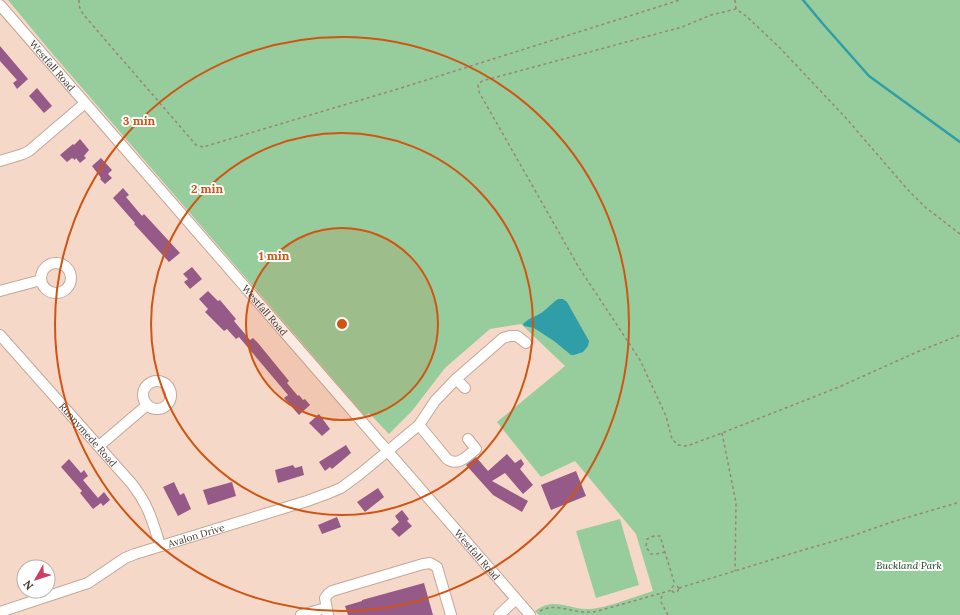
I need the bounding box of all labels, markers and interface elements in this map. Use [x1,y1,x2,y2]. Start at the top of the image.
street label: Westfall Road [26,38,78,94]
text: 3 min [123,113,156,128]
text: 2 min [191,181,223,196]
text: 1 min [259,248,290,263]
street label: Westfall Road [239,282,290,339]
centre of rings [335,317,349,331]
street label: Runnymede Road [56,400,120,470]
street label: Avalon Drive [165,521,227,551]
street label: Westfall Road [451,527,503,583]
north arrow [16,559,56,599]
park label: Buckland Park [876,559,942,572]
text: N [20,577,36,593]

